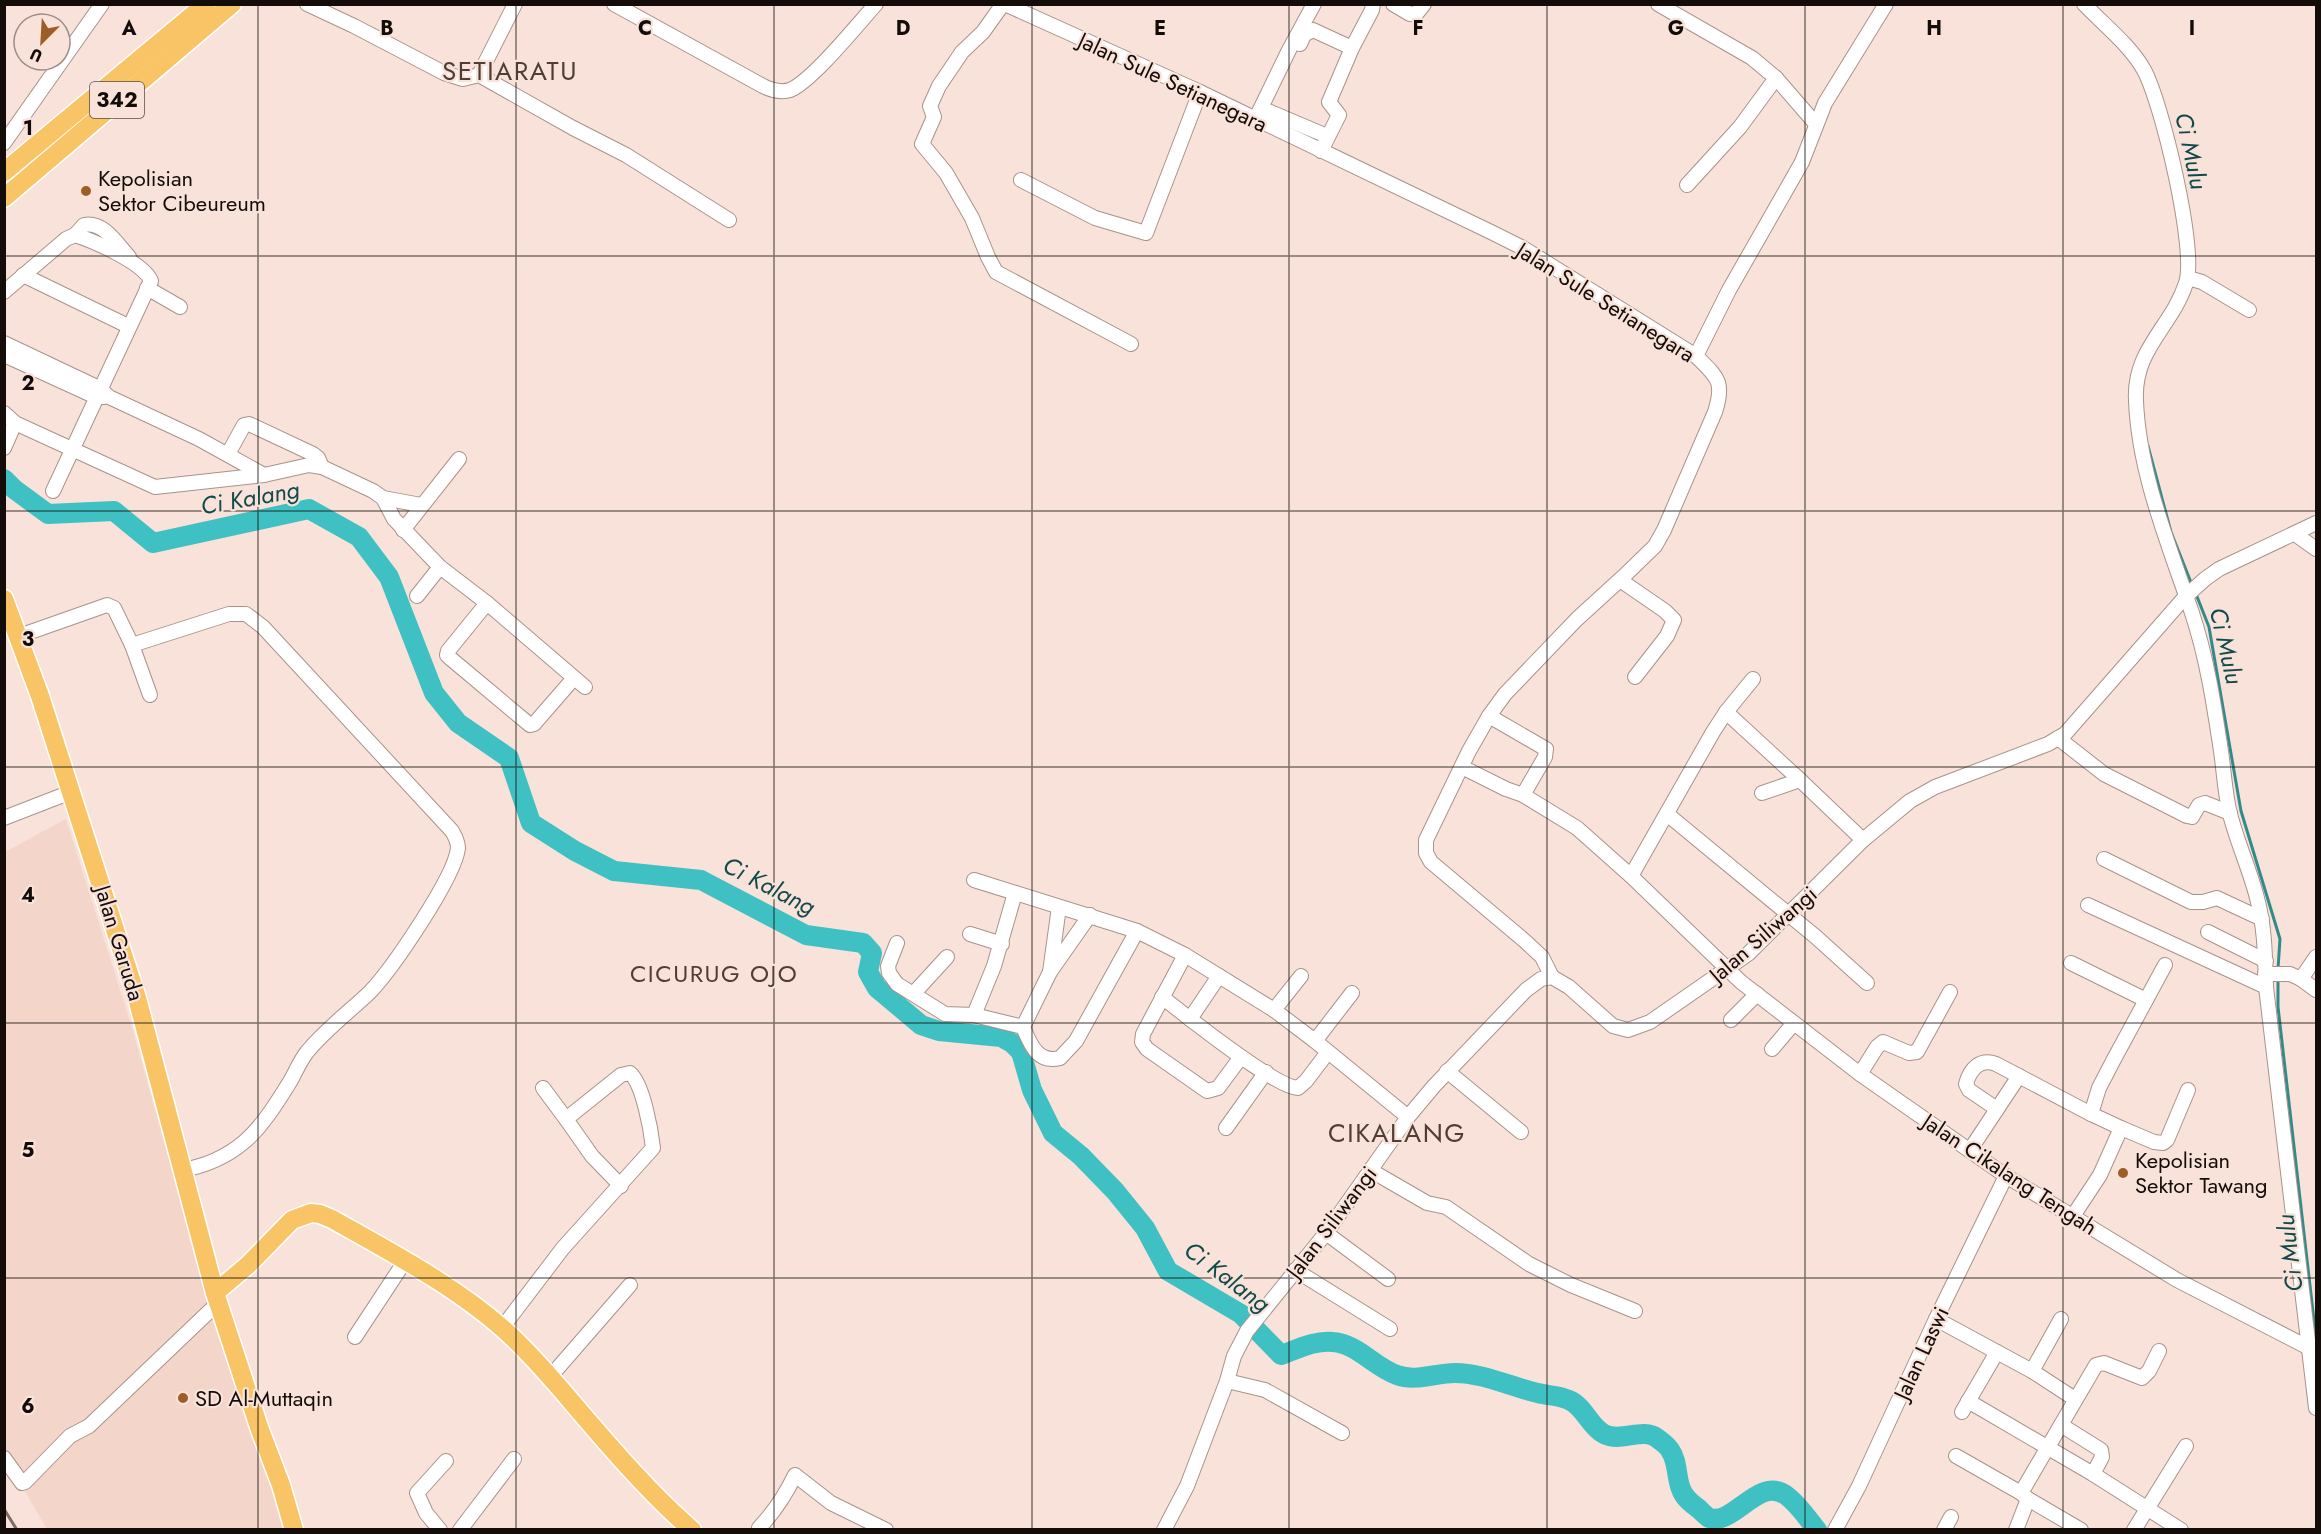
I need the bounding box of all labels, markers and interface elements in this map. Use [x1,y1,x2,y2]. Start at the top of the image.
north arrow [12,12,72,72]
text: A [121,14,137,43]
text: B [380,14,394,43]
text: C [638,14,652,43]
text: D [896,14,910,43]
text: E [1154,14,1166,43]
text: F [1412,14,1424,43]
text: G [1668,14,1684,43]
text: H [1926,14,1942,43]
text: I [2189,14,2195,43]
street label: Jalan Sule Setianegara [1070,23,1273,140]
text: U [26,42,46,68]
district label: SETIARATU [442,52,578,90]
road number: 342 [90,82,144,118]
water label: Ci Mulu [2166,109,2217,193]
text: 1 [23,114,33,143]
place label: Kepolisian Sektor Cibeureum [98,162,266,219]
marker: Kepolisian Sektor Cibeureum [79,184,93,198]
street label: Jalan Sule Setianegara [1508,232,1702,370]
text: 2 [21,369,35,398]
water label: Ci Kalang [198,472,302,523]
water label: Ci Mulu [2201,604,2252,688]
text: 3 [22,625,34,654]
water label: Ci Kalang [717,847,822,924]
street label: Jalan Garuda [86,878,153,1005]
street label: Jalan Siliwangi [1700,878,1824,992]
text: 4 [21,881,35,910]
district label: CICURUG OJO [630,956,798,991]
street label: Jalan Cikalang Tengah [1914,1104,2104,1243]
district label: CIKALANG [1328,1114,1466,1152]
text: 5 [22,1136,35,1165]
place label: Kepolisian Sektor Tawang [2135,1144,2268,1201]
street label: Jalan Siliwangi [1276,1159,1384,1287]
marker: Kepolisian Sektor Tawang [2116,1166,2130,1180]
water label: Ci Mulu [2267,1212,2312,1294]
water label: Ci Kalang [1177,1233,1278,1321]
street label: Jalan Laswi [1884,1301,1957,1408]
place label: SD Al-Muttaqin [195,1382,333,1414]
marker: SD Al-Muttaqin [176,1391,190,1405]
text: 6 [21,1392,35,1421]

